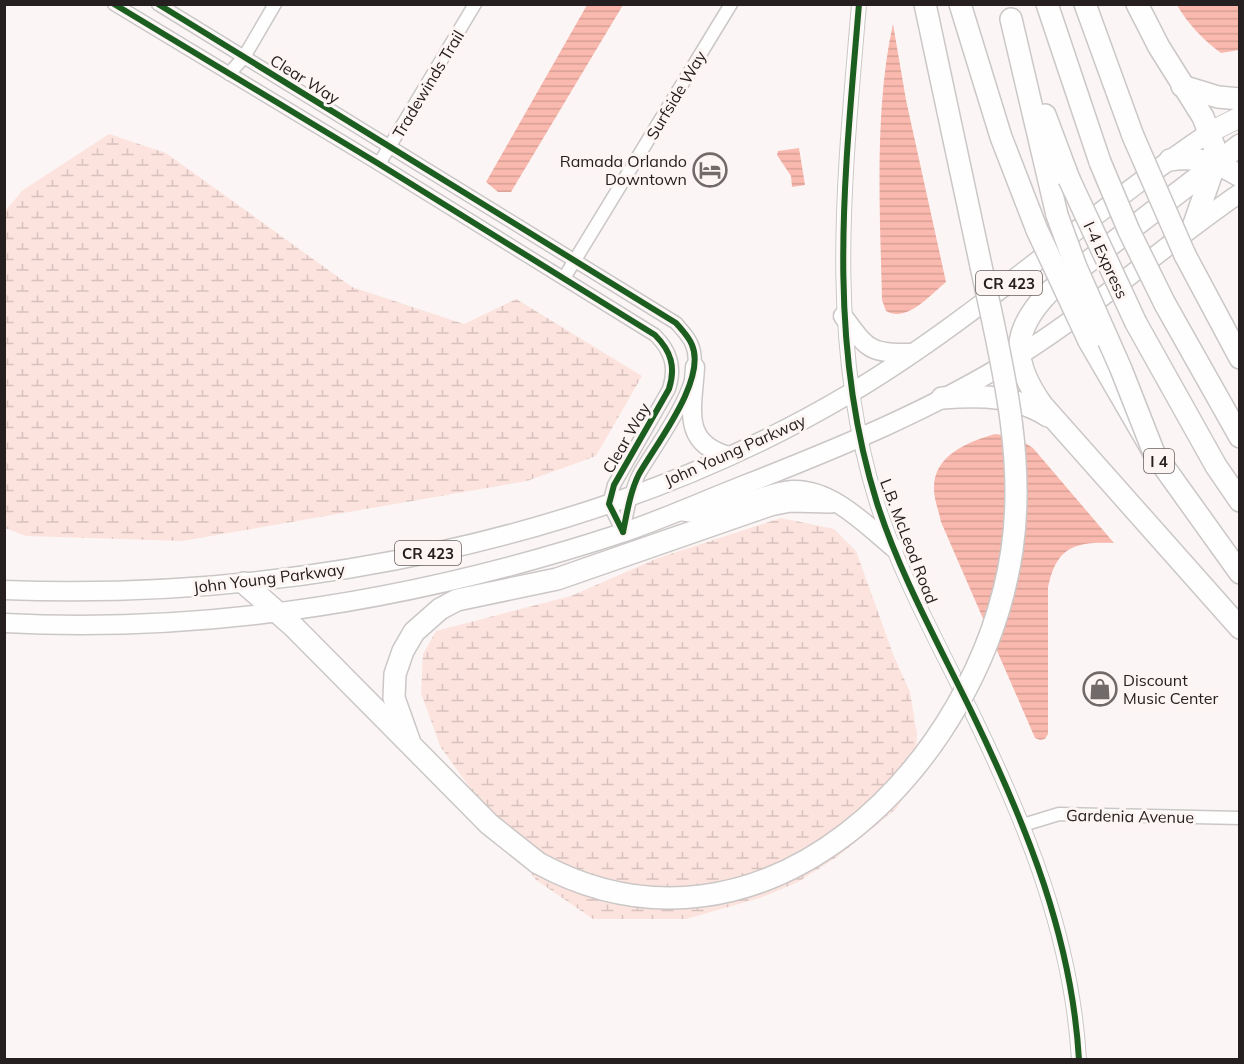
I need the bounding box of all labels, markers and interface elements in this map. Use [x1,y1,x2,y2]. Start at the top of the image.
street label: Tradewinds Trail [388,26,468,142]
street label: Surfside Way [642,47,711,143]
street label: Clear Way [267,50,344,108]
place label: Ramada Orlando Downtown [560,151,687,189]
hotel icon: Ramada Orlando Downtown [692,152,728,188]
street label: I-4 Express [1079,218,1133,302]
road number: CR 423 [976,271,1042,295]
street label: Clear Way [598,399,654,477]
street label: John Young Parkway [661,410,809,490]
road number: I 4 [1144,449,1174,473]
street label: L.B. McLeod Road [876,476,942,606]
road number: CR 423 [395,541,461,565]
street label: John Young Parkway [192,559,346,597]
place label: Discount Music Center [1123,670,1218,708]
shop icon: Discount Music Center [1082,671,1118,707]
street label: Gardenia Avenue [1066,805,1194,827]

